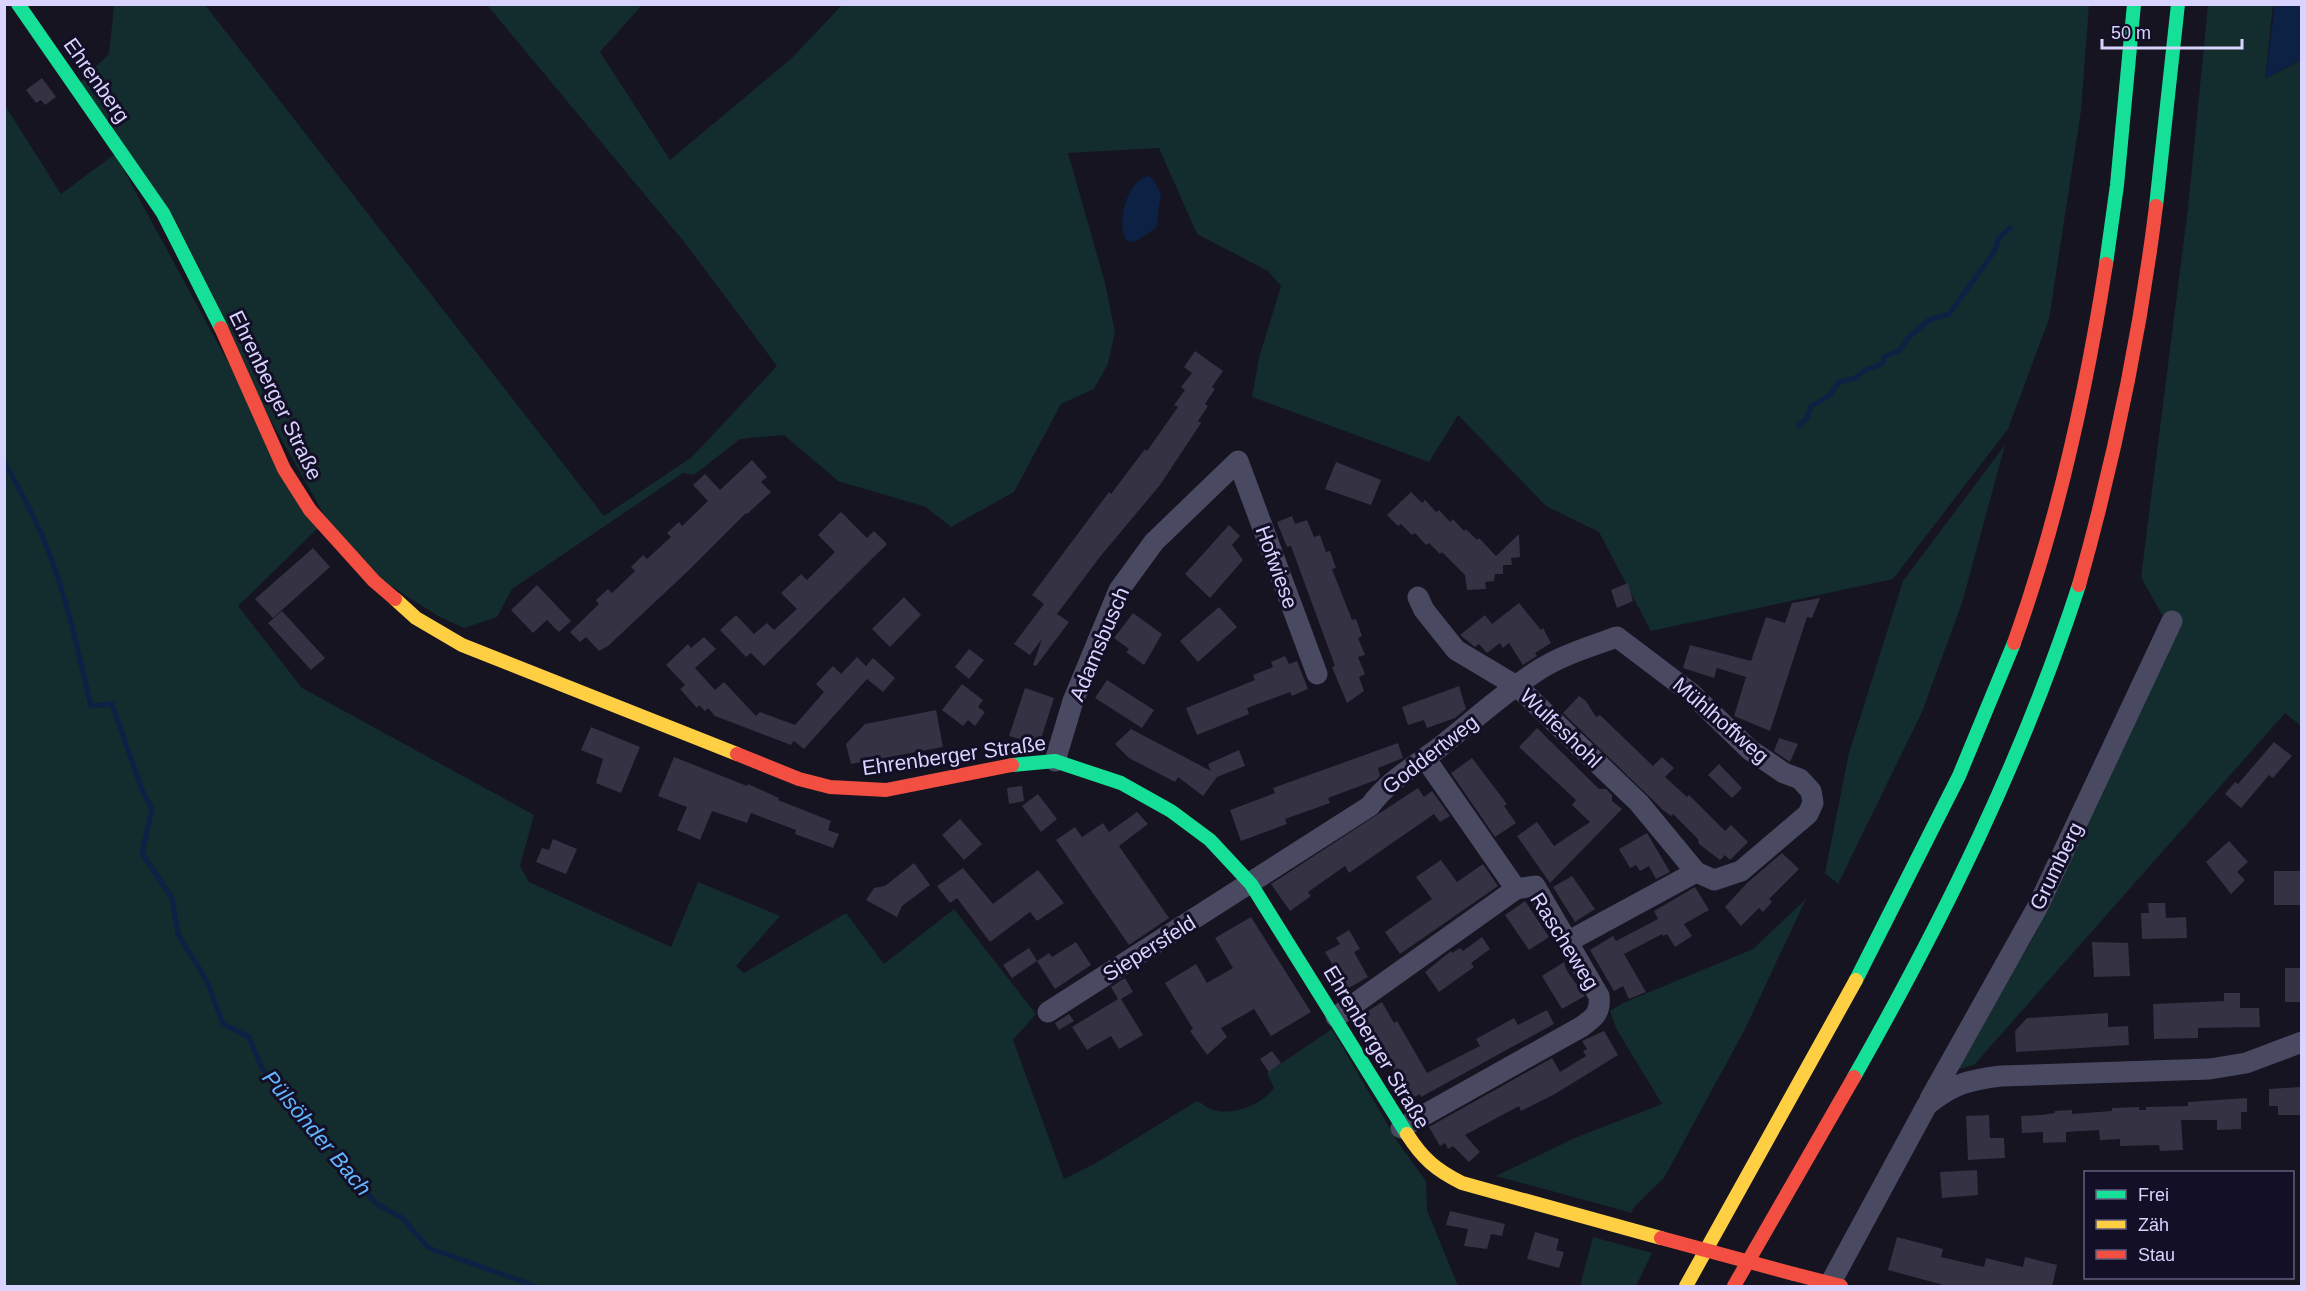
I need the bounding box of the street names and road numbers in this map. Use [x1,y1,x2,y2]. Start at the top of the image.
street label: Ehrenberg [59,33,135,127]
street label: Ehrenberger Straße [225,307,327,483]
street label: Hofwiese [1251,522,1303,612]
street label: Adamsbusch [1065,584,1133,704]
street label: Mühlhoffweg [1669,672,1773,768]
street label: Wulfeshohl [1516,684,1606,772]
street label: Goddertweg [1378,710,1482,798]
street label: Ehrenberger Straße [860,731,1048,779]
street label: Grumberg [2025,818,2087,914]
street label: Rascheweg [1526,888,1604,994]
street label: Siepersfeld [1098,910,1200,986]
street label: Ehrenberger Straße [1319,962,1435,1132]

